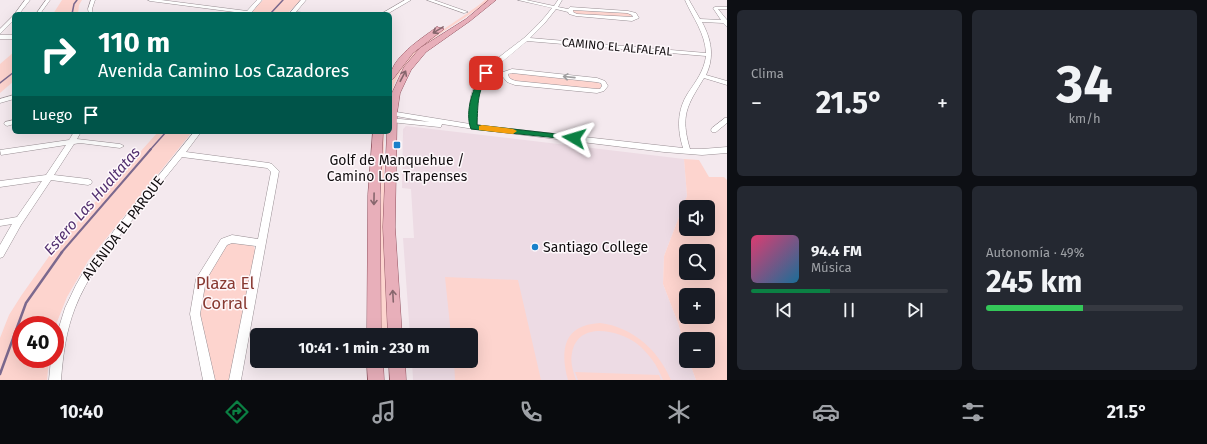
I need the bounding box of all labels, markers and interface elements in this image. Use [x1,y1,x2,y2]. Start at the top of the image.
text: 110 m [98,26,170,59]
one-way arrow [432,27,444,35]
icon: right [32,28,84,80]
street label: CAMINO EL ALFALFAL [561,35,673,59]
text: 34 [1056,53,1113,116]
pin [469,56,503,90]
text: Avenida Camino Los Cazadores [98,60,349,82]
icon: arrive [475,62,497,84]
text: Clima [751,66,784,81]
one-way arrow [400,70,407,82]
one-way arrow [563,73,576,81]
text: 21.5° [816,85,883,121]
text: − [751,90,762,117]
text: + [937,90,948,117]
icon: arrive [80,104,102,126]
text: Luego [32,106,72,124]
text: km/h [1068,111,1101,126]
position arrow [553,117,595,159]
marker: Golf de Manquehue / Camino Los Trapenses [392,140,402,150]
water label: Estero Las Hualtatas [40,143,144,259]
place label: Golf de Manquehue / Camino Los Trapenses [327,152,468,185]
street label: AVENIDA EL PARQUE [78,173,168,283]
one-way arrow [370,192,378,205]
map controls [679,200,715,368]
button: sound [679,200,715,236]
place label: Santiago College [543,239,648,256]
marker: Santiago College [530,242,540,252]
text: 94.4 FM [811,242,862,260]
button: search [679,244,715,280]
text: Autonomía · 49% [986,245,1084,260]
text: Música [811,260,852,275]
text: 245 km [986,264,1082,300]
park label: Plaza El Corral [196,273,254,314]
button: + [679,288,715,324]
one-way arrow [389,290,396,303]
icon: previous [773,299,795,321]
icon: pause [838,299,860,321]
icon: next [904,299,926,321]
speed limit sign: 40 [12,316,64,368]
button: − [679,332,715,368]
text: 10:41 · 1 min · 230 m [298,339,430,357]
icon: directions [223,398,251,426]
icon: music [370,398,398,426]
icon: phone [517,398,545,426]
icon: climate [665,398,693,426]
icon: car [812,398,840,426]
icon: filters [959,398,987,426]
text: 10:40 [60,401,103,423]
text: 21.5° [1107,401,1147,423]

